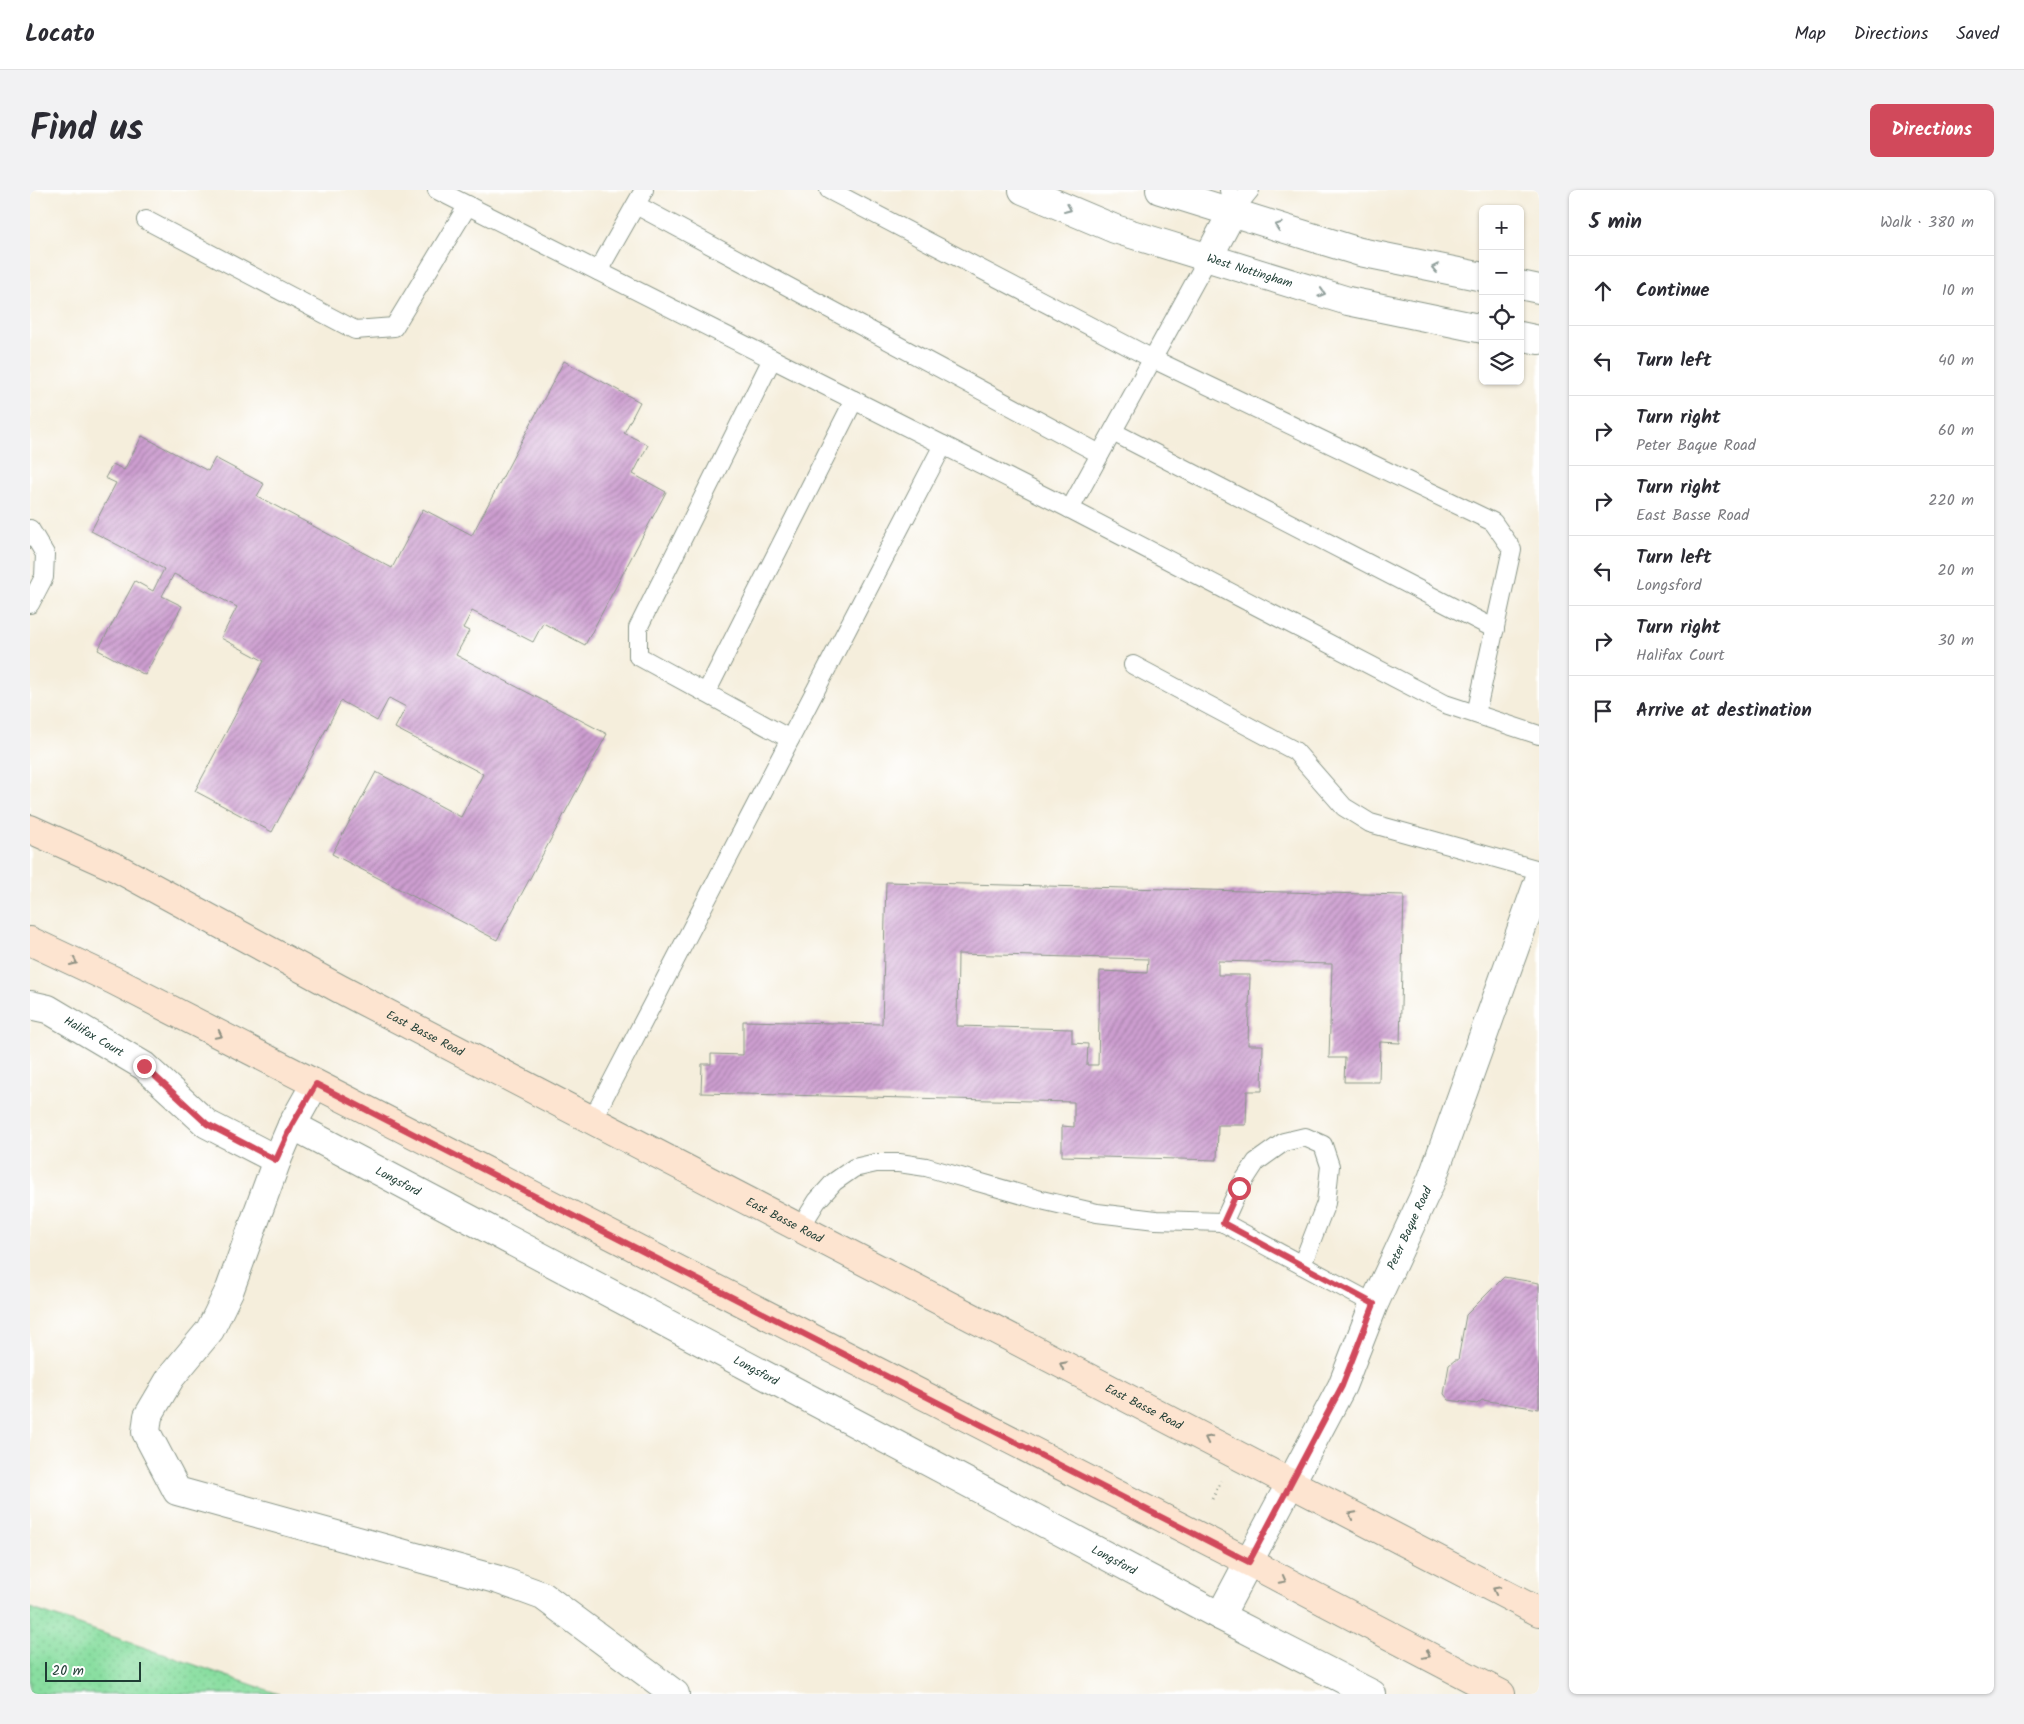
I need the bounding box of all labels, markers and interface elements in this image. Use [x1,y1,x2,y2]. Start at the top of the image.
text: Locato [25,15,95,54]
text: Map [1794,20,1826,49]
text: Directions [1854,20,1928,49]
text: Saved [1956,20,1999,49]
text: Find us [30,102,143,158]
button: Directions [1870,104,1994,157]
one-way arrow [1063,203,1072,214]
map controls [1479,205,1524,385]
button: + [1479,205,1524,250]
text: 5 min [1589,206,1642,239]
text: Walk · 380 m [1880,210,1974,235]
one-way arrow [1274,222,1283,232]
street label: West Nottingham [1205,248,1295,293]
button: − [1479,250,1524,295]
one-way arrow [1431,263,1439,273]
text: Continue [1636,276,1709,306]
icon: ahead [1589,277,1617,305]
text: 10 m [1942,278,1974,303]
one-way arrow [1317,288,1326,298]
button: locate [1479,295,1524,340]
button: layers [1479,340,1524,385]
text: Turn left [1636,346,1711,376]
icon: left [1589,347,1617,375]
text: 40 m [1938,348,1974,373]
text: Turn right [1636,403,1721,433]
icon: right [1589,417,1617,445]
text: 60 m [1938,418,1974,443]
text: Peter Baque Road [1636,433,1756,458]
text: Turn right [1636,473,1721,503]
icon: right [1589,487,1617,515]
text: 220 m [1928,488,1974,513]
text: East Basse Road [1636,503,1749,528]
text: Turn left [1636,543,1711,573]
icon: left [1589,557,1617,585]
text: 20 m [1938,558,1974,583]
text: Longsford [1636,573,1701,598]
text: Turn right [1636,613,1721,643]
icon: right [1589,627,1617,655]
text: 30 m [1938,628,1974,653]
text: Halifax Court [1636,643,1725,668]
text: Arrive at destination [1636,696,1812,726]
icon: arrive [1589,697,1617,725]
one-way arrow [69,955,78,966]
street label: East Basse Road [383,1005,468,1062]
street label: Halifax Court [61,1011,128,1062]
one-way arrow [214,1029,223,1039]
route end [133,1055,156,1078]
street label: Longsford [372,1161,425,1201]
route start [1228,1177,1251,1200]
street label: Peter Baque Road [1382,1182,1437,1273]
street label: East Basse Road [742,1192,828,1248]
street label: Longsford [730,1351,783,1391]
one-way arrow [1060,1361,1069,1371]
street label: East Basse Road [1102,1379,1187,1435]
one-way arrow [1204,1435,1213,1445]
one-way arrow [1348,1511,1357,1521]
street label: Longsford [1088,1540,1141,1580]
one-way arrow [1277,1574,1286,1584]
one-way arrow [1492,1586,1501,1596]
one-way arrow [1421,1649,1430,1659]
scale bar [45,1659,141,1682]
text: 20 m [52,1660,84,1682]

